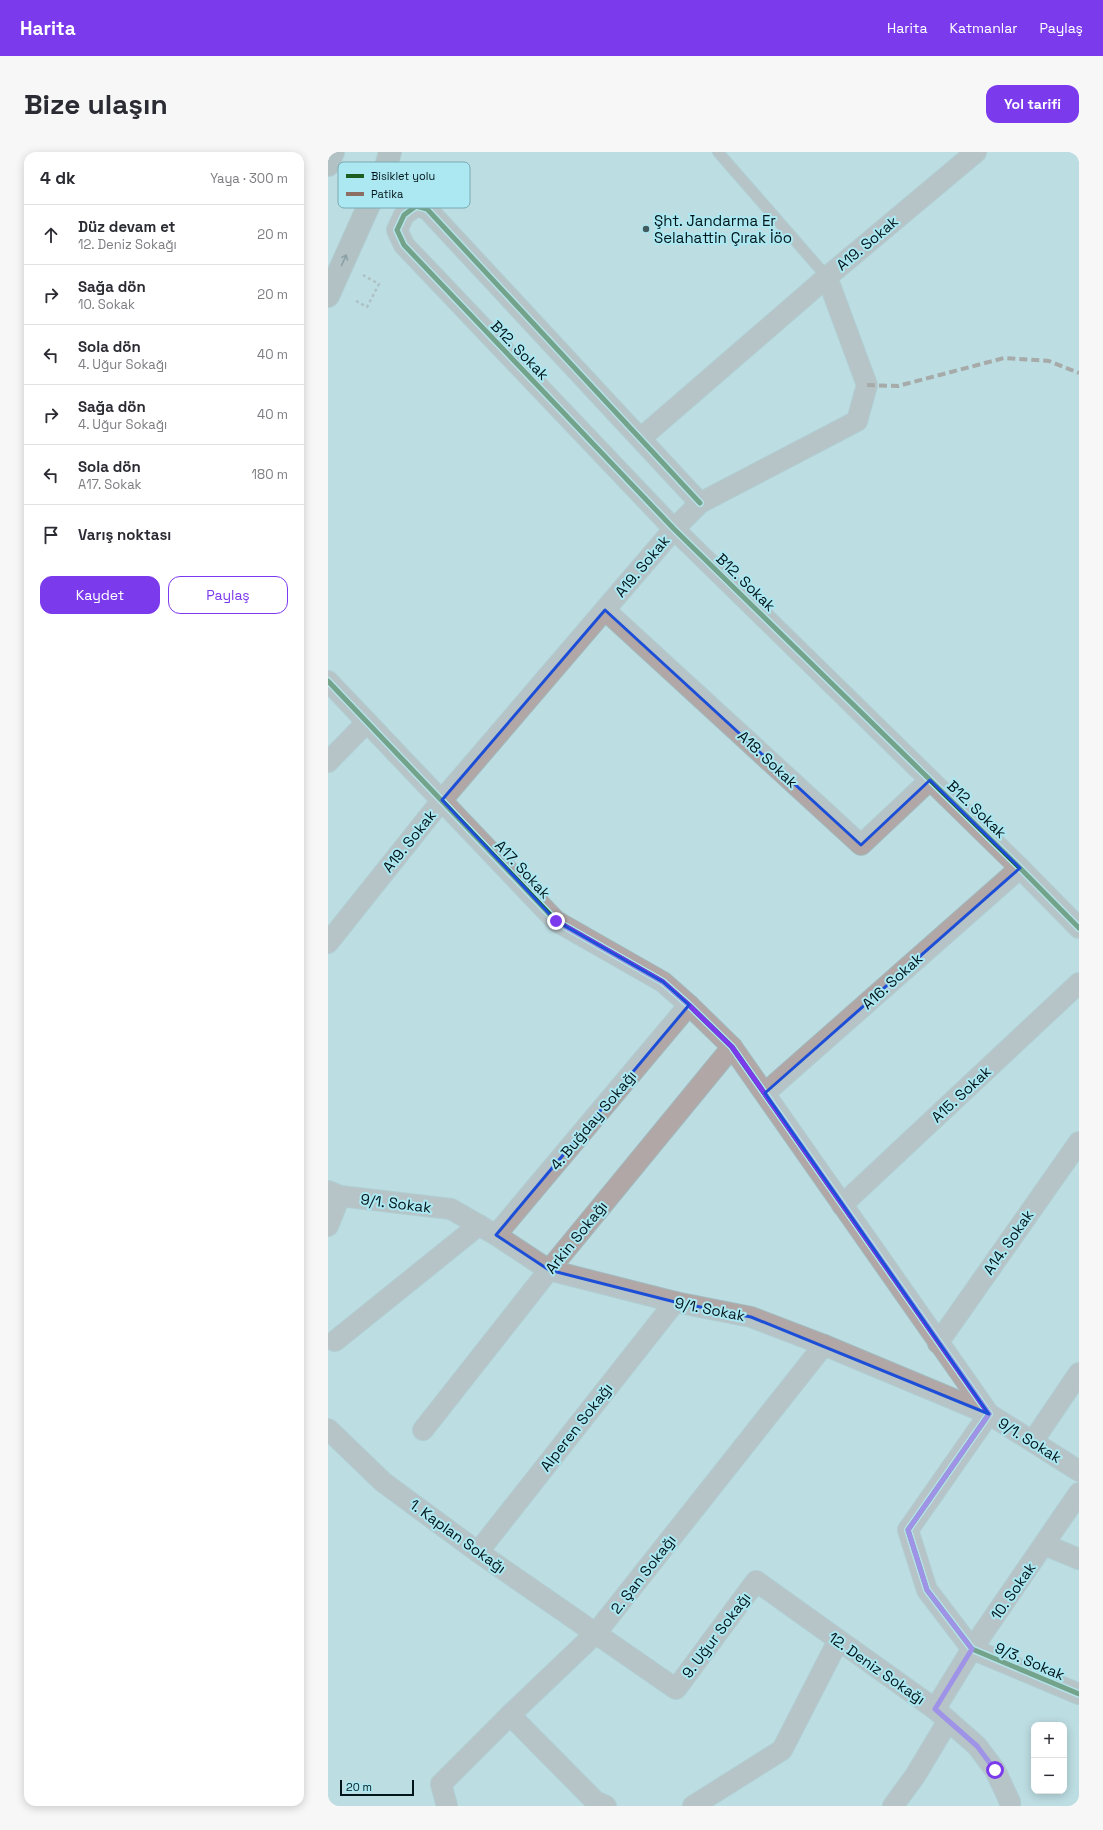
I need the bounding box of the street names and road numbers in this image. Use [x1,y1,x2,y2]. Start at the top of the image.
street label: A19. Sokak [832,212,902,274]
street label: B12. Sokak [487,316,553,384]
street label: A19. Sokak [611,531,673,601]
street label: B12. Sokak [712,549,780,615]
street label: A18. Sokak [734,726,802,792]
street label: B12. Sokak [943,776,1011,842]
street label: A19. Sokak [378,806,440,876]
street label: A17. Sokak [491,836,555,902]
street label: A16. Sokak [858,949,926,1013]
street label: A15. Sokak [927,1062,995,1126]
street label: 4. Buğday Sokağı [546,1066,640,1174]
street label: 9/1. Sokak [359,1189,433,1217]
street label: Arkin Sokağı [541,1197,611,1277]
street label: A14. Sokak [979,1206,1037,1278]
street label: 9/1. Sokak [673,1293,747,1325]
street label: Alperen Sokağı [536,1379,616,1475]
street label: 9/1. Sokak [995,1413,1065,1467]
street label: 1. Kaplan Sokağı [406,1495,510,1577]
street label: 2. Şan Sokağı [606,1531,680,1617]
street label: 10. Sokak [986,1559,1040,1623]
street label: 9. Uğur Sokağı [678,1588,754,1682]
street label: 12. Deniz Sokağı [825,1628,929,1708]
street label: 9/3. Sokak [992,1638,1068,1684]

